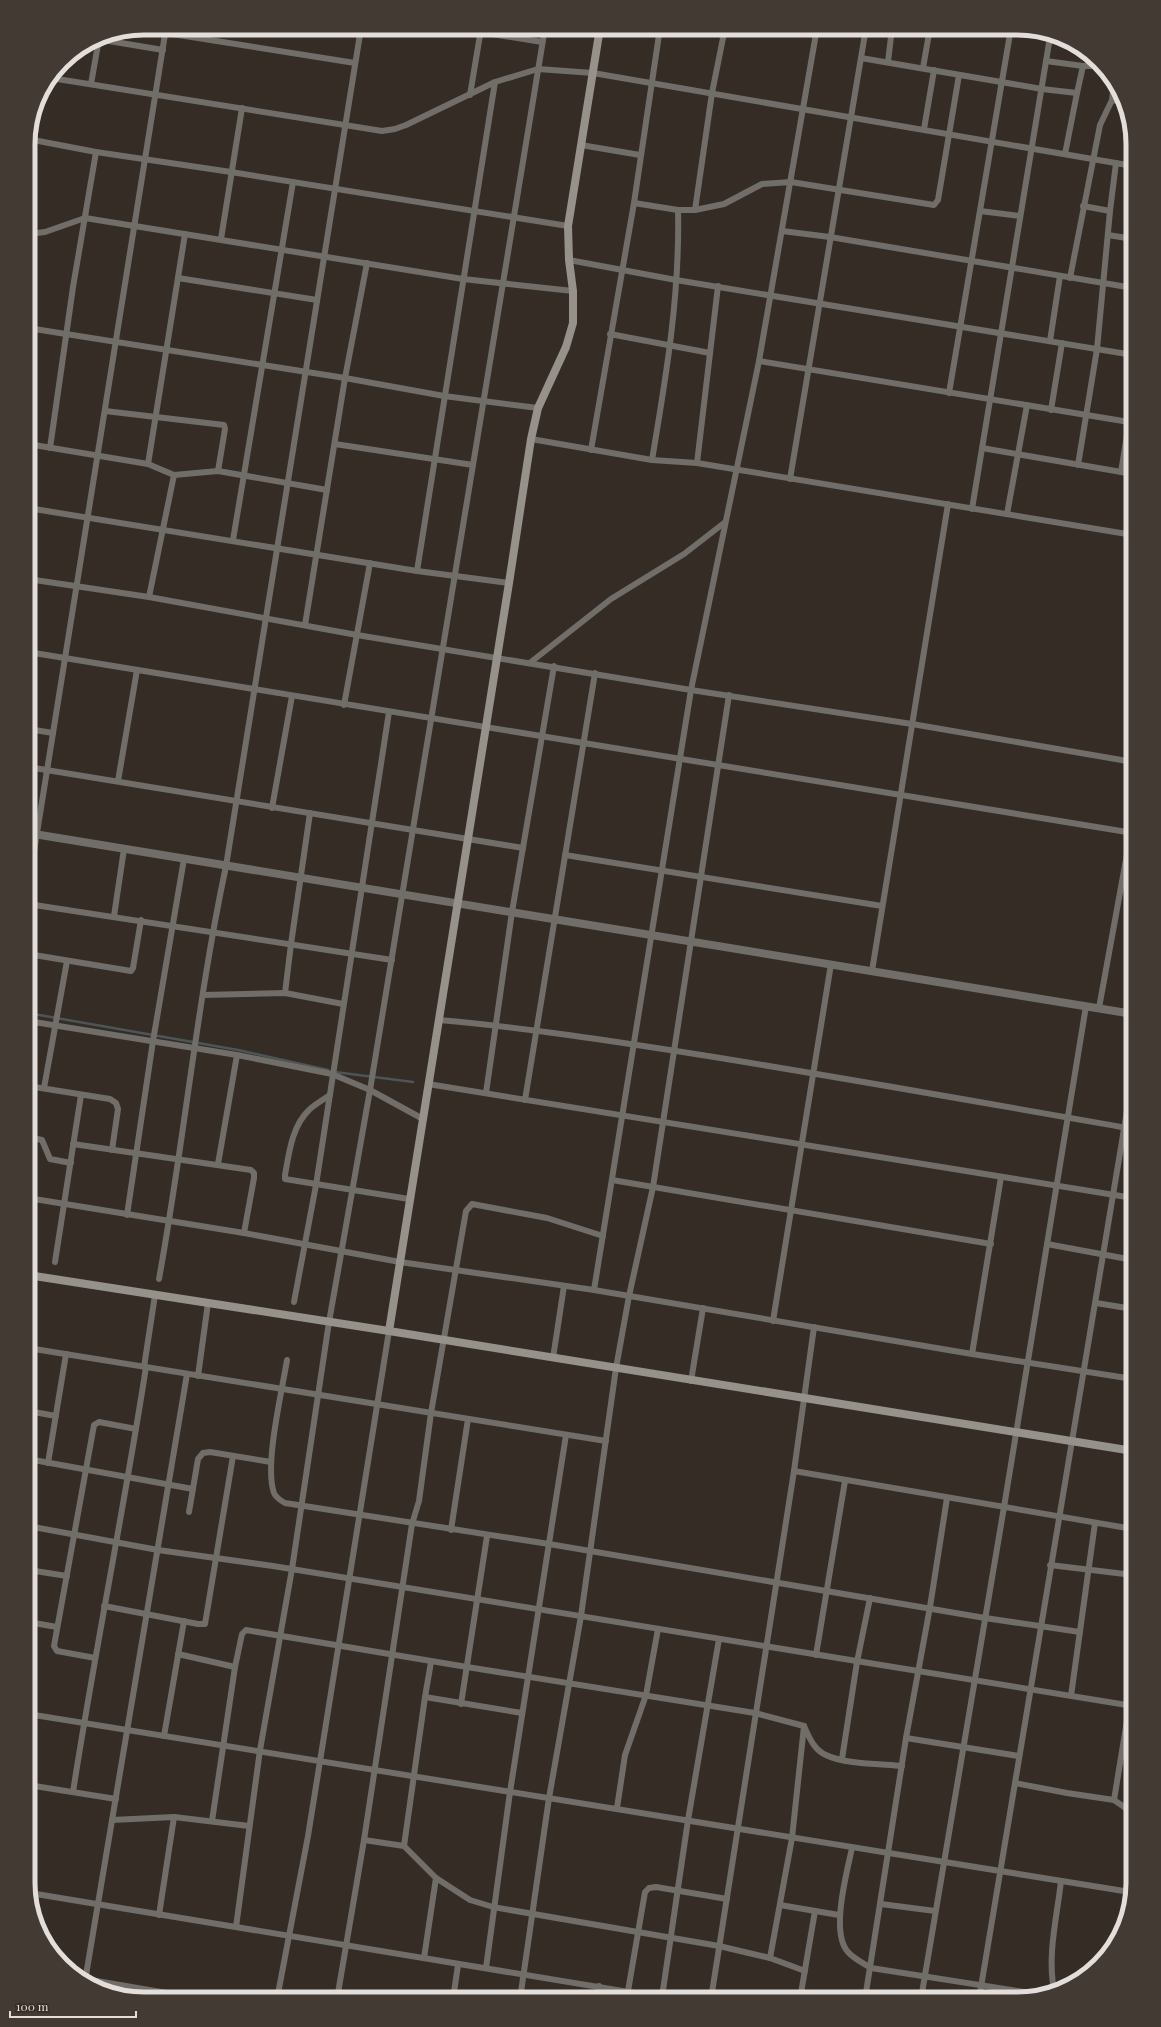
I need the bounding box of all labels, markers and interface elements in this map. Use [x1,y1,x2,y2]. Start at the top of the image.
scale bar [10,1993,136,2019]
text: 100 m [16,1998,49,2014]

